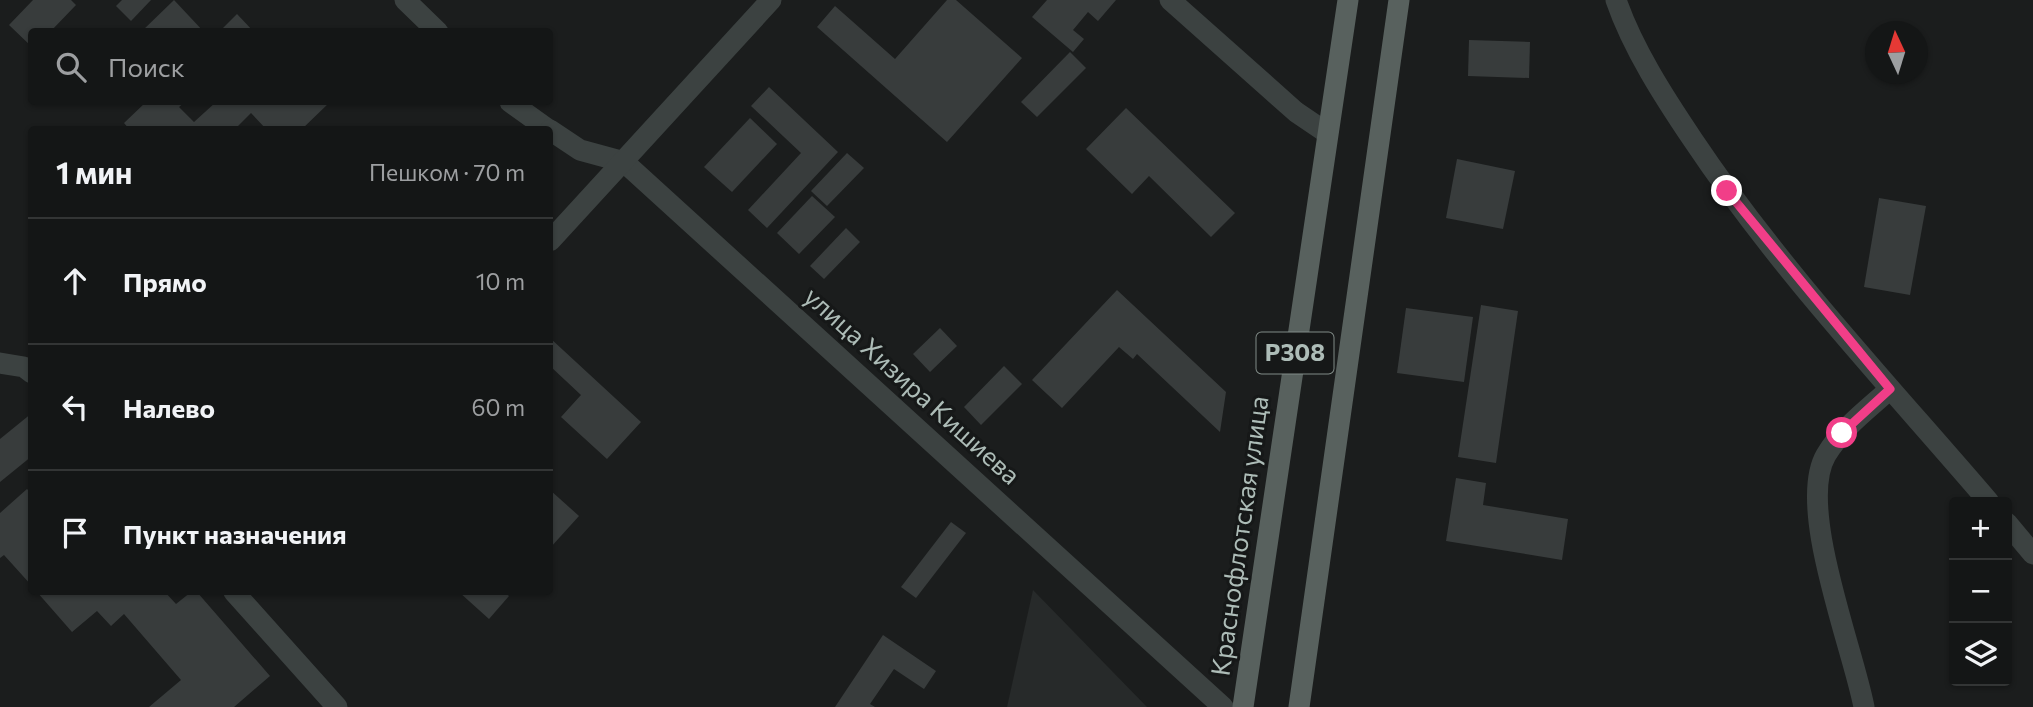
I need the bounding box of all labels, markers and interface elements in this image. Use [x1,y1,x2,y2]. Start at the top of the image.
north arrow [1865,21,1928,84]
search box [28,28,553,105]
icon: search [52,48,90,86]
text: Поиск [108,51,185,82]
text: 1 мин [56,153,132,190]
text: Пешком · 70 m [369,158,525,186]
route end [1711,175,1742,206]
icon: ahead [56,262,94,300]
text: Прямо [123,266,207,297]
text: 10 m [476,267,525,295]
street label: улица Хизира Кишиева [799,280,1027,490]
road number: P308 [1256,332,1334,374]
icon: left [56,388,94,426]
text: Налево [123,392,215,423]
text: 60 m [472,393,525,421]
street label: Краснофлотская улица [1204,394,1274,678]
route start [1826,417,1857,448]
map controls [1949,497,2012,686]
button: + [1949,497,2012,560]
icon: arrive [56,514,94,552]
text: Пункт назначения [123,518,347,549]
button: − [1949,560,2012,623]
button: layers [1949,623,2012,686]

